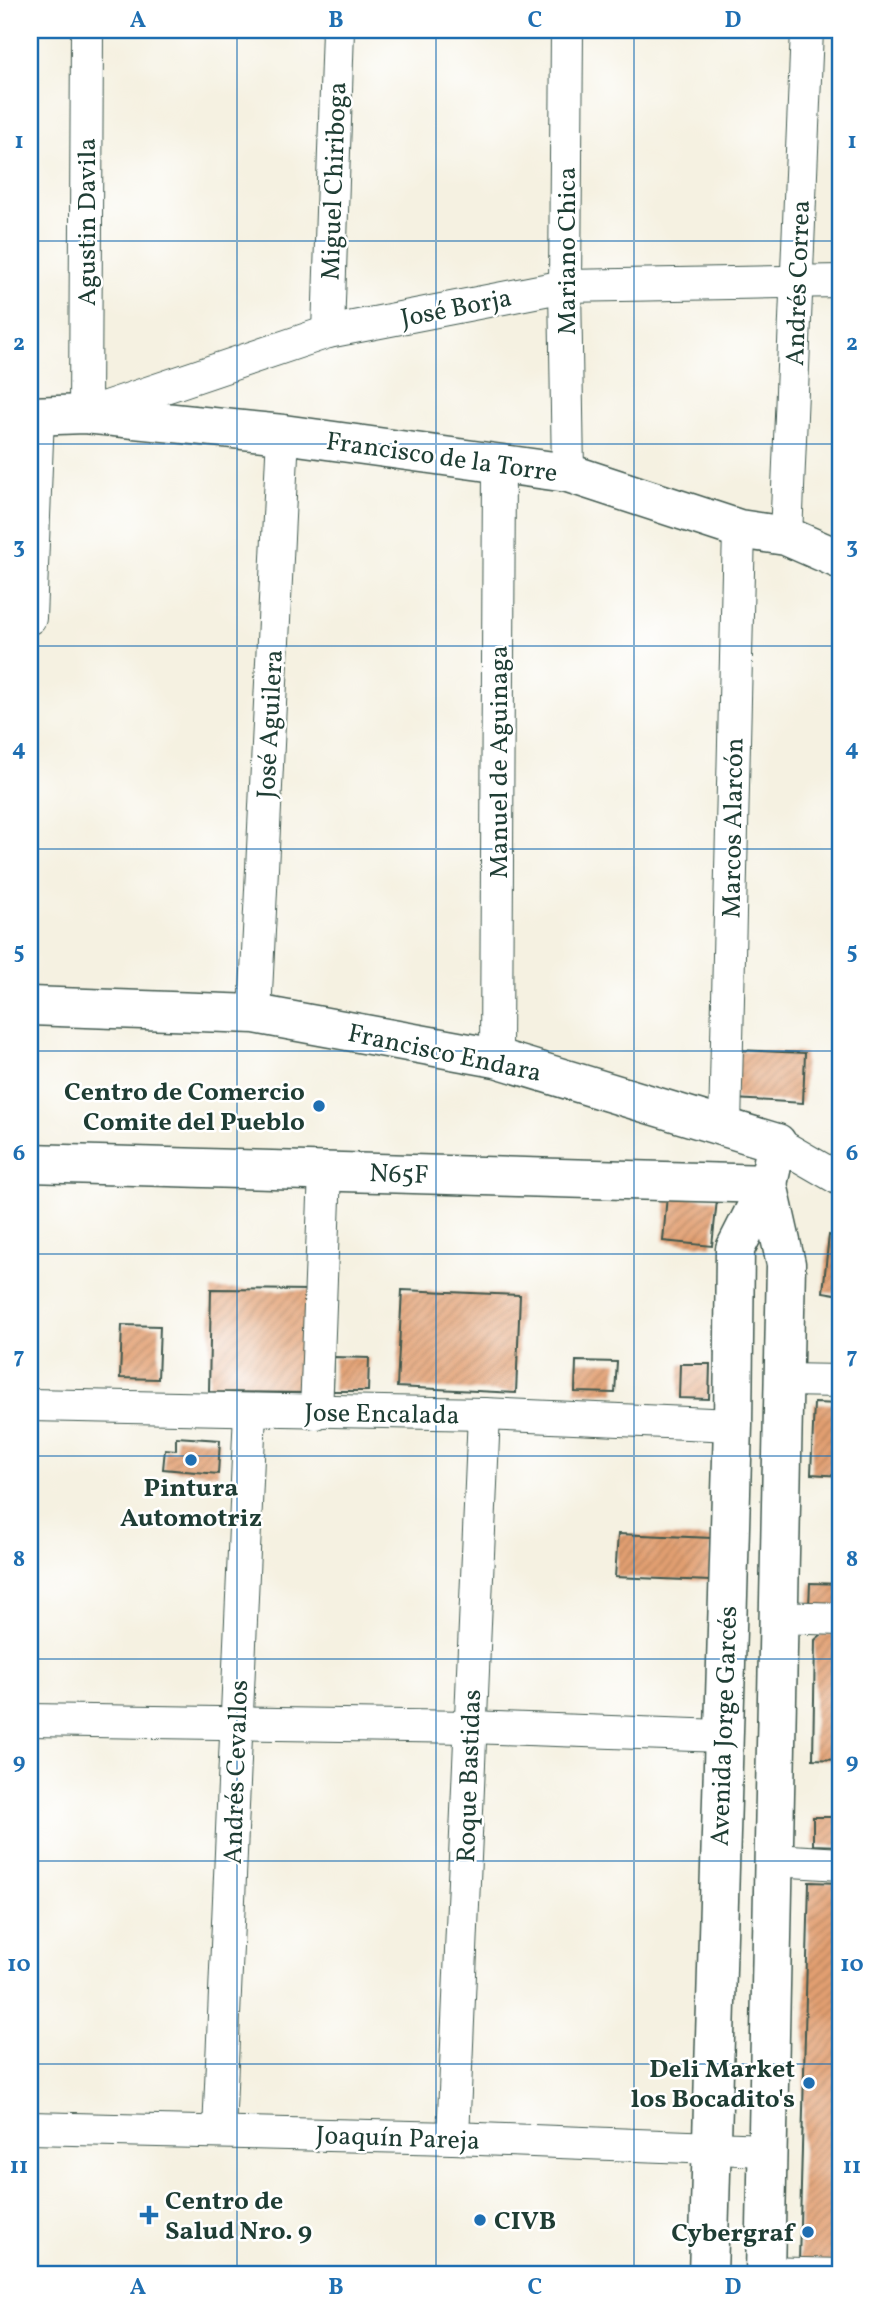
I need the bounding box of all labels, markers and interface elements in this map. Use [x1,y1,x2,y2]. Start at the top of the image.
text: A [130,5,146,37]
text: B [328,5,344,37]
text: C [528,5,542,37]
text: D [725,5,742,37]
street label: Miguel Chiriboga [314,81,356,281]
text: 1 [14,126,24,158]
text: 1 [847,126,857,158]
street label: Agustin Davila [70,138,106,306]
street label: Mariano Chica [550,167,586,335]
street label: Andrés Correa [778,200,820,367]
street label: José Borja [398,281,515,337]
text: 2 [13,328,25,360]
text: 2 [846,328,858,360]
street label: Francisco de la Torre [324,424,560,492]
text: 3 [13,531,25,563]
text: 3 [846,531,858,563]
street label: Manuel de Aguinaga [482,645,518,879]
street label: José Aguilera [249,649,293,799]
text: 4 [12,733,26,765]
text: 4 [845,733,859,765]
street label: Marcos Alarcón [714,737,754,919]
text: 5 [13,936,25,968]
text: 5 [846,936,858,968]
street label: Francisco Endara [344,1016,545,1092]
place label: Centro de Comercio Comite del Pueblo [64,1075,305,1141]
marker: Centro de Comercio Comite del Pueblo [311,1098,327,1114]
text: 6 [13,1138,25,1170]
text: 6 [846,1138,858,1170]
street label: N65F [369,1156,429,1194]
text: 7 [14,1341,25,1373]
text: 7 [847,1341,858,1373]
street label: Jose Encalada [304,1396,460,1434]
marker: Pintura Automotriz [183,1452,199,1468]
place label: Pintura Automotriz [120,1471,262,1537]
text: 8 [13,1544,25,1576]
text: 8 [846,1544,858,1576]
street label: Avenida Jorge Garcés [703,1605,747,1847]
street label: Andrés Cevallos [216,1679,258,1865]
street label: Roque Bastidas [449,1689,491,1863]
text: 9 [13,1746,25,1778]
text: 9 [846,1746,858,1778]
text: 10 [7,1949,31,1981]
text: 10 [840,1949,864,1981]
place label: Deli Market los Bocadito's [631,2052,795,2118]
marker: Deli Market los Bocadito's [801,2075,817,2091]
street label: Joaquín Pareja [315,2118,481,2160]
text: 11 [10,2151,28,2183]
text: 11 [843,2151,861,2183]
place label: Centro de Salud Nro. 9 [165,2184,312,2250]
place label: CIVB [494,2204,556,2240]
marker: Centro de Salud Nro. 9 [139,2205,159,2225]
marker: CIVB [472,2212,488,2228]
place label: Cybergraf [671,2216,797,2252]
marker: Cybergraf [800,2224,816,2240]
text: A [130,2272,146,2304]
text: B [328,2272,344,2304]
text: C [528,2272,542,2304]
text: D [725,2272,742,2304]

